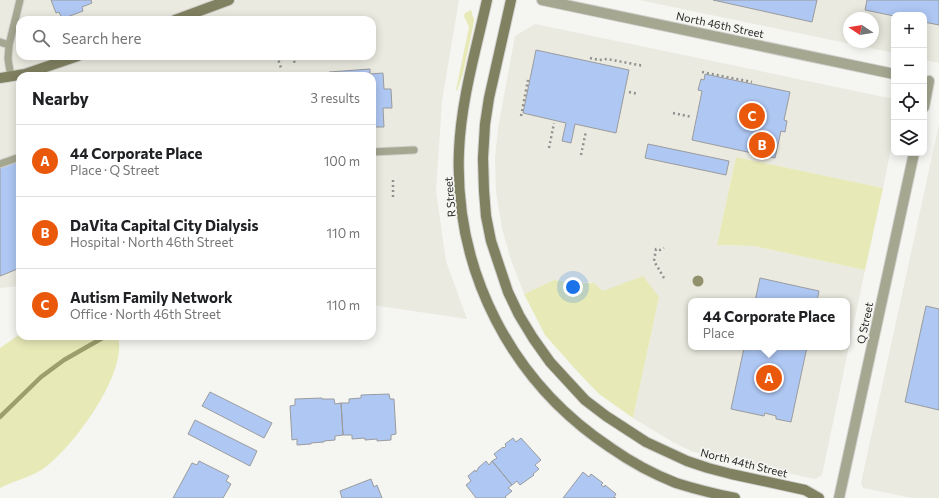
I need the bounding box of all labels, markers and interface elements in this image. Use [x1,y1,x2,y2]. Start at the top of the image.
street label: North 46th Street [675,9,766,40]
north arrow [843,12,879,48]
map controls [891,12,927,156]
button: + [891,12,927,48]
search box [16,16,376,60]
icon: search [30,27,52,49]
text: Search here [62,29,141,47]
button: − [891,48,927,84]
button: locate [891,84,927,120]
text: Nearby [32,88,89,109]
text: 3 results [311,90,360,106]
pin: C [739,101,765,131]
button: layers [891,120,927,156]
pin: B [749,130,775,160]
text: 44 Corporate Place [70,144,202,162]
text: A [40,153,50,169]
text: 100 m [324,153,360,169]
text: Place · Q Street [70,162,159,178]
street label: R Street [441,176,458,218]
text: DaVita Capital City Dialysis [70,216,259,234]
text: B [41,225,49,241]
text: 110 m [327,225,360,241]
text: Hospital · North 46th Street [70,234,234,250]
your location [563,277,583,297]
text: Autism Family Network [70,288,233,306]
text: C [41,297,49,313]
text: 110 m [327,297,360,313]
popup [688,298,850,350]
street label: Q Street [854,300,875,345]
text: Office · North 46th Street [70,306,221,322]
text: 44 Corporate Place [703,307,835,325]
text: Place [703,325,734,341]
pin: A [756,363,782,393]
street label: North 44th Street [699,445,790,480]

